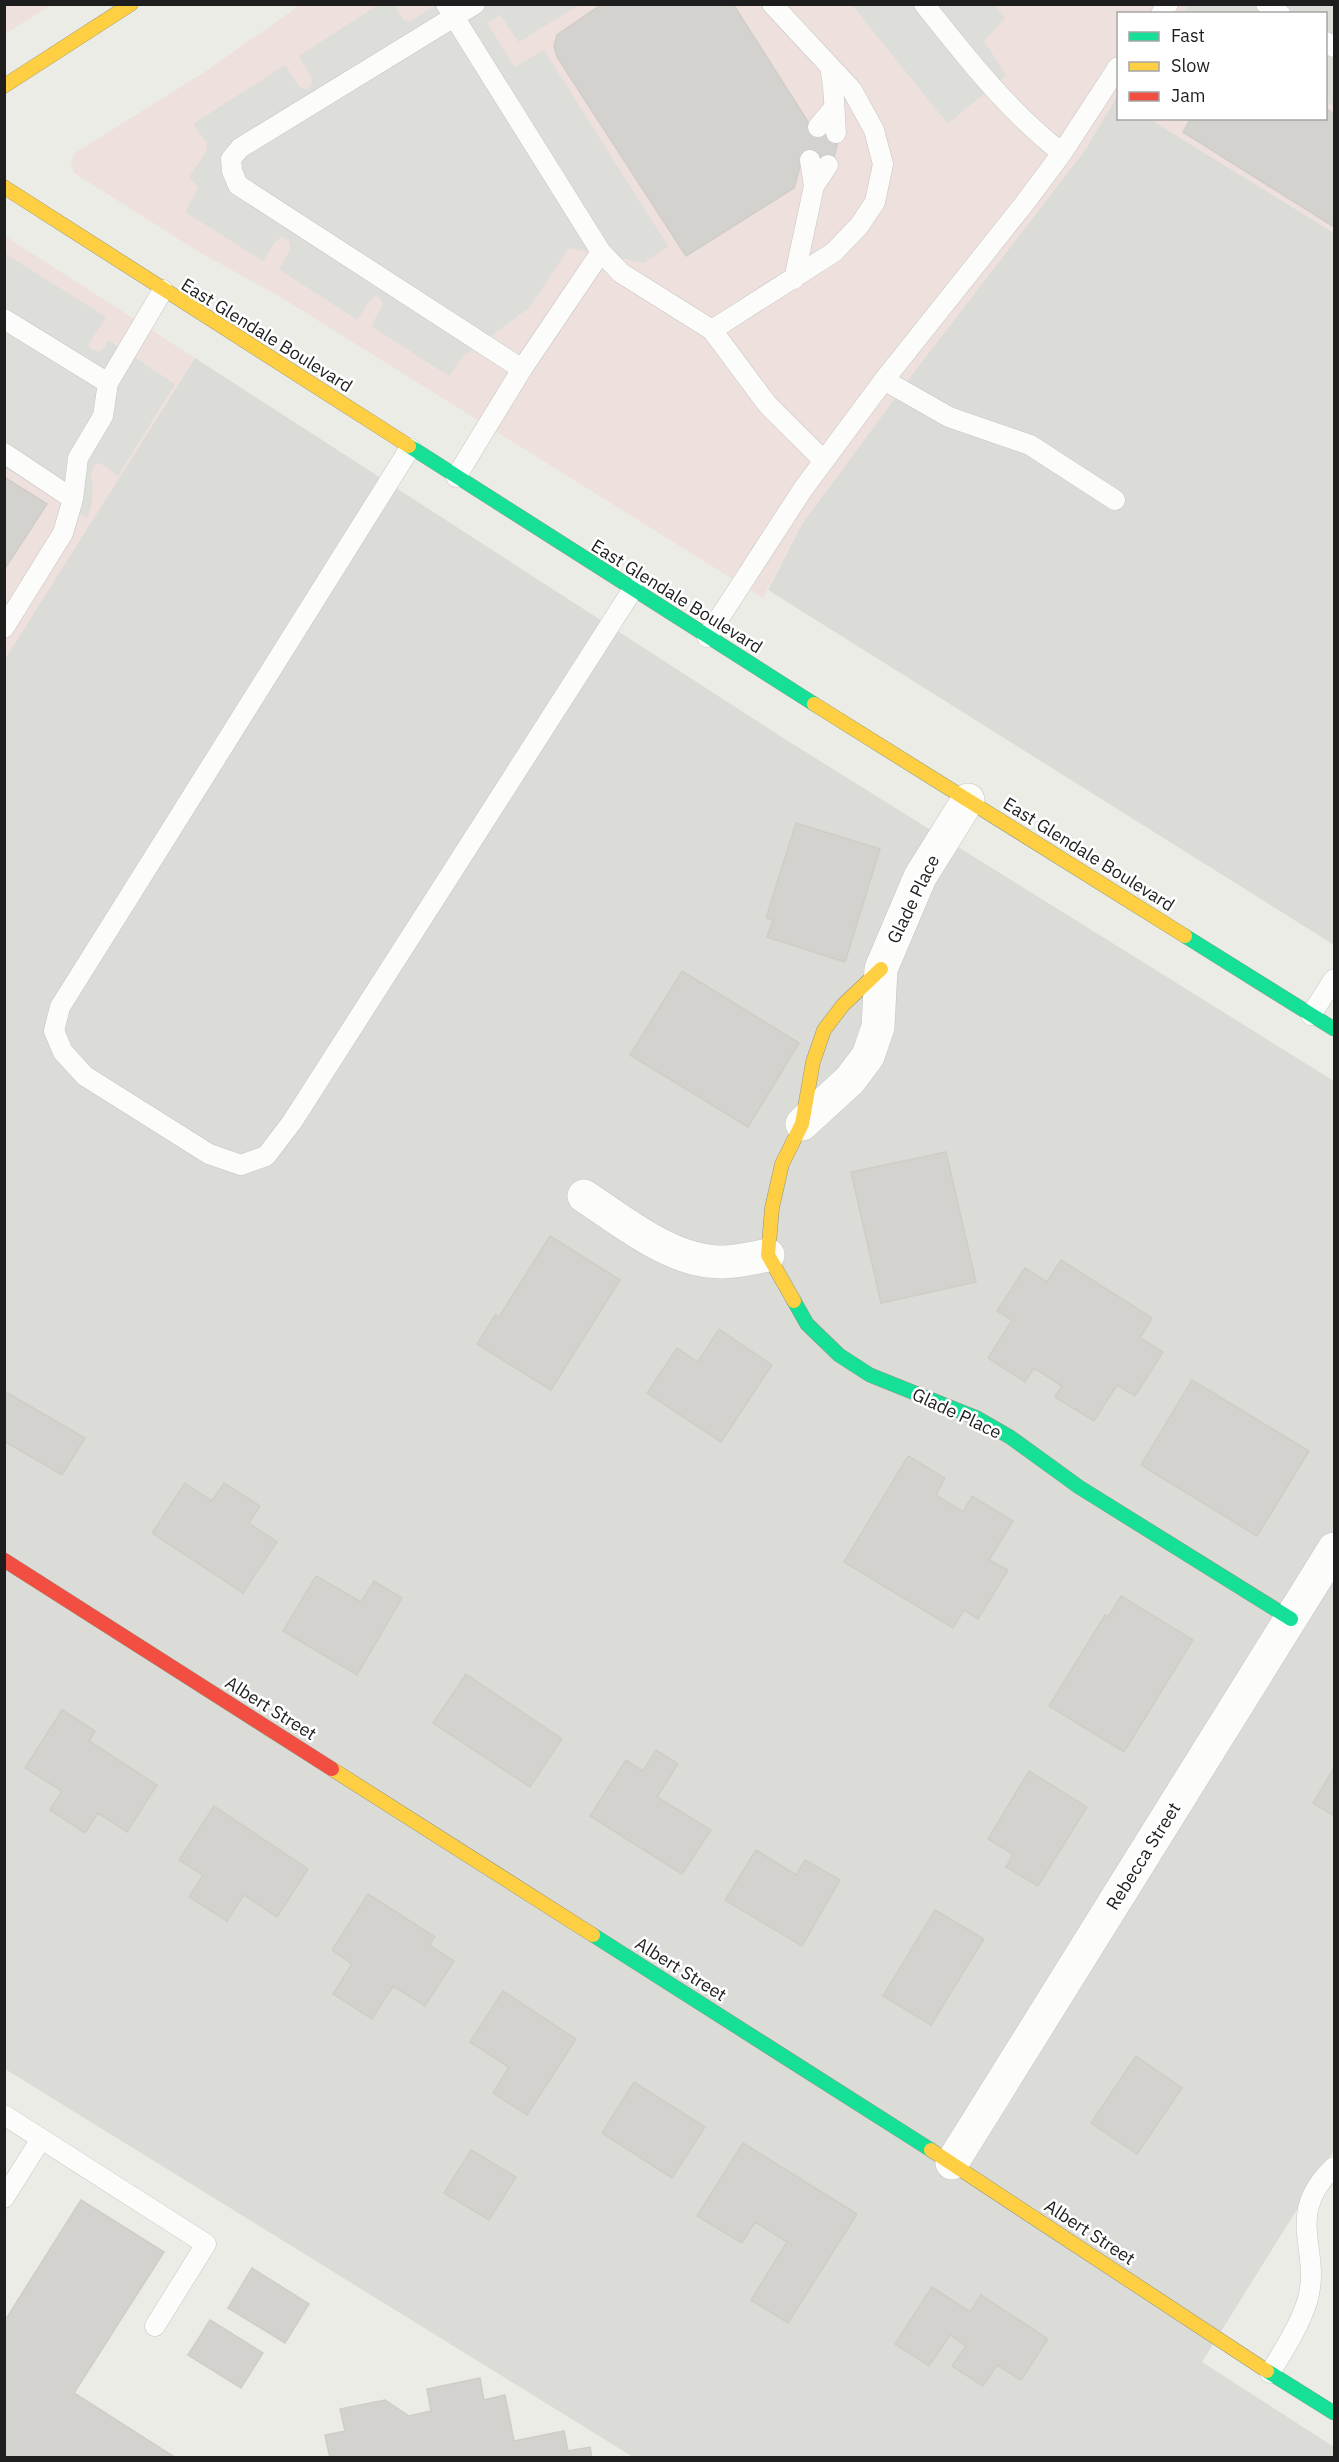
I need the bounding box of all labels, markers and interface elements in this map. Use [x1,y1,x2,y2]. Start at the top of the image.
legend [1117,12,1327,120]
text: Fast [1171,24,1205,47]
text: Slow [1171,54,1210,77]
text: Jam [1171,84,1206,107]
street label: East Glendale Boulevard [177,273,357,397]
street label: East Glendale Boulevard [587,534,767,658]
street label: East Glendale Boulevard [999,792,1179,916]
street label: Glade Place [882,851,944,947]
street label: Glade Place [909,1382,1005,1444]
street label: Albert Street [221,1671,321,1745]
street label: Rebecca Street [1101,1798,1185,1914]
street label: Albert Street [631,1932,731,2006]
street label: Albert Street [1040,2194,1140,2270]

